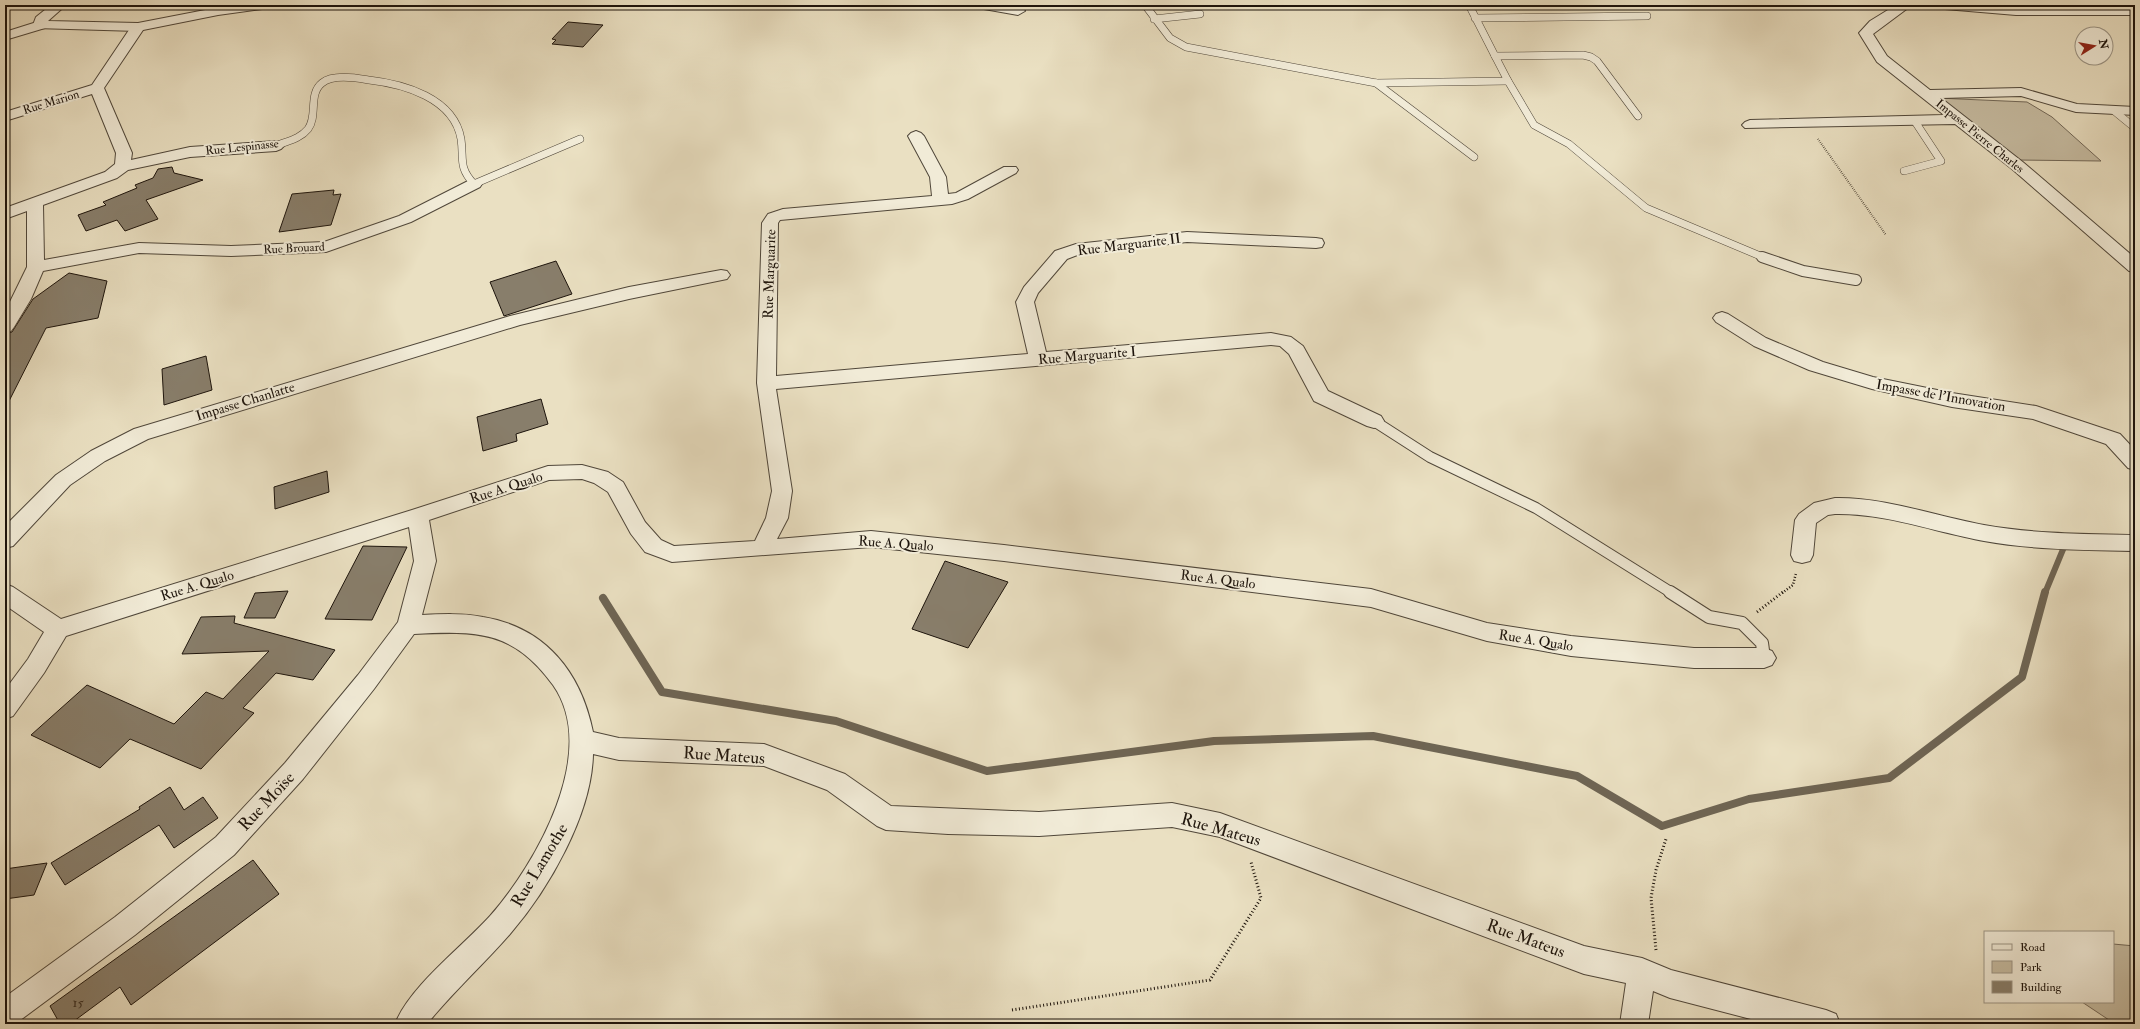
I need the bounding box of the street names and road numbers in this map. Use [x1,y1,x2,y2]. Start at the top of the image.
street label: Rue Marion [21,87,81,118]
street label: Impasse Pierre Charles [1933,96,2027,177]
street label: Rue Lespinasse [205,136,279,159]
street label: Rue Marguarite [759,229,780,319]
street label: Rue Marguarite II [1077,230,1182,259]
street label: Rue Brouard [263,239,325,258]
street label: Rue Marguarite I [1037,343,1137,368]
street label: Impasse de l'Innovation [1875,376,2007,416]
street label: Impasse Chanlatte [194,378,297,426]
street label: Rue A. Qualo [468,468,545,507]
street label: Rue A. Qualo [858,532,934,555]
street label: Rue A. Qualo [159,566,236,605]
street label: Rue A. Qualo [1179,566,1257,593]
street label: Rue A. Qualo [1497,626,1575,655]
street label: Rue Mateus [682,742,766,769]
street label: Rue Moïse [234,767,299,835]
street label: Rue Mateus [1179,808,1263,851]
street label: Rue Lamothe [506,820,573,911]
street label: Rue Mateus [1484,915,1568,962]

